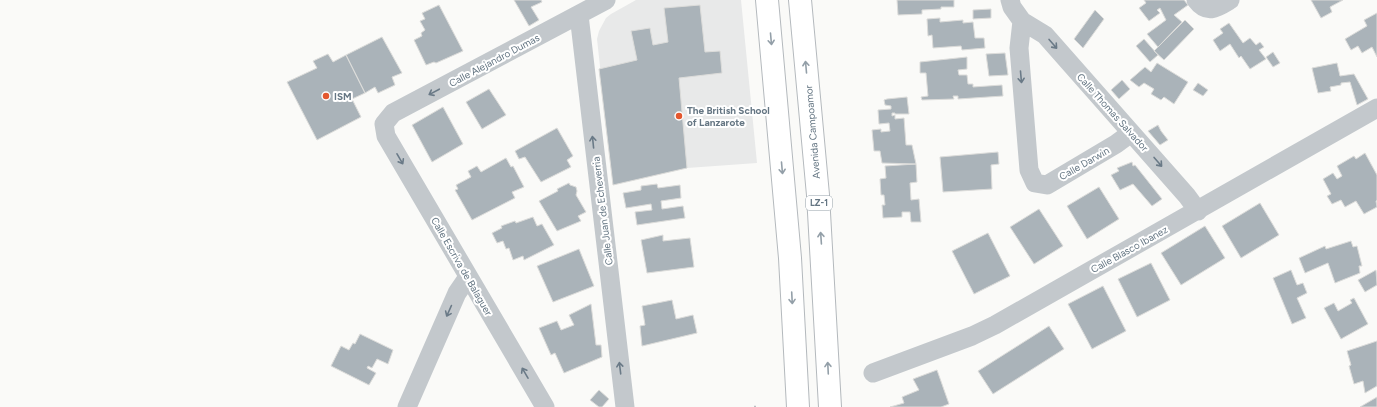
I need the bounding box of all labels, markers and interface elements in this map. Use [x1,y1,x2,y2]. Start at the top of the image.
street label: Calle Alejandro Dumas [447,31,542,90]
one-way arrow [767,32,774,45]
one-way arrow [1048,39,1058,49]
one-way arrow [802,61,810,74]
one-way arrow [1018,70,1025,83]
street label: Calle Thomas Salvador [1074,70,1152,155]
street label: Avenida Campoamor [802,84,823,179]
one-way arrow [428,89,440,96]
place label: ISM [334,90,352,103]
marker: ISM [321,91,331,101]
place label: The British School of Lanzarote [687,104,770,129]
marker: The British School of Lanzarote [674,111,684,121]
one-way arrow [590,136,597,149]
street label: Calle Darwin [1057,144,1112,183]
one-way arrow [396,153,404,165]
street label: Calle Juan de Echeverria [589,156,616,266]
one-way arrow [1153,157,1162,168]
one-way arrow [778,161,785,174]
road number: LZ-1 [806,196,832,210]
street label: Calle Escriva de Balaguer [428,215,495,318]
street label: Calle Blasco Ibanez [1088,223,1170,276]
one-way arrow [817,232,824,245]
one-way arrow [788,291,796,304]
one-way arrow [445,304,452,316]
one-way arrow [616,362,624,375]
one-way arrow [825,362,832,375]
one-way arrow [520,367,528,379]

